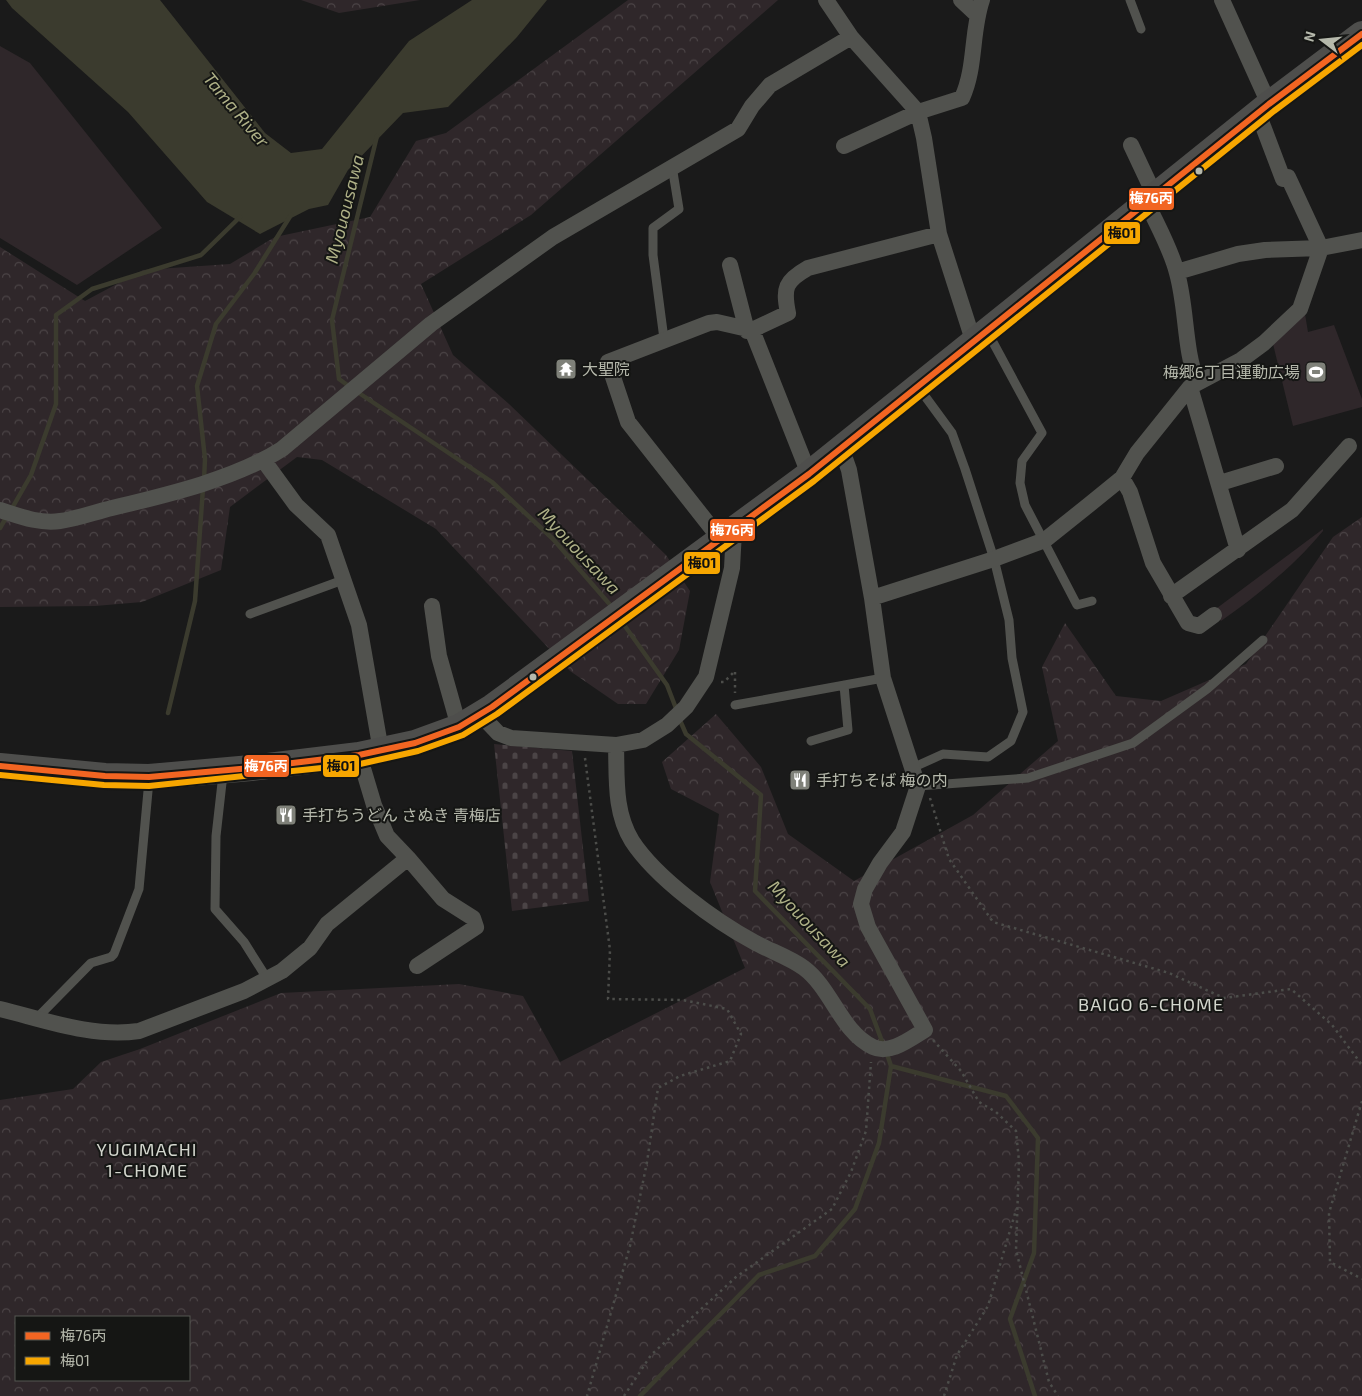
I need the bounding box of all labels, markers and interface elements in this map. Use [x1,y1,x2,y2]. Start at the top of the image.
north arrow [1297,15,1347,65]
text: N [1299,29,1319,43]
water label: Tama River [199,68,275,152]
water label: Myouousawa [320,152,368,265]
unlabelled marker [1194,166,1204,176]
line badge: 梅76丙 [1128,187,1175,211]
text: 梅76丙 [1129,189,1173,206]
line badge: 梅01 [1103,221,1141,245]
text: 梅01 [1108,224,1136,241]
temple icon: 大聖院 [554,357,578,381]
place label: 大聖院 [582,359,630,378]
sports icon: 梅郷6丁目運動広場 [1304,360,1328,384]
place label: 梅郷6丁目運動広場 [1163,362,1300,381]
water label: Myouousawa [534,502,626,598]
line badge: 梅76丙 [709,518,756,542]
text: 梅76丙 [710,521,754,538]
line badge: 梅01 [683,551,721,575]
text: 梅01 [688,554,716,571]
unlabelled marker [528,672,538,682]
line badge: 梅76丙 [243,754,290,778]
line badge: 梅01 [322,754,360,778]
text: 梅76丙 [244,757,288,774]
text: 梅01 [327,757,355,774]
restaurant icon: 手打ちそば 梅の内 [788,768,812,792]
place label: 手打ちそば 梅の内 [816,770,948,789]
restaurant icon: 手打ちうどん さぬき 青梅店 [274,803,298,827]
place label: 手打ちうどん さぬき 青梅店 [302,805,501,824]
water label: Myouousawa [764,875,856,971]
district label: BAIGO 6-CHOME [1078,993,1224,1015]
district label: YUGIMACHI 1-CHOME [96,1138,198,1181]
legend [15,1316,190,1381]
text: 梅76丙 [60,1326,106,1344]
text: 梅01 [60,1351,90,1369]

